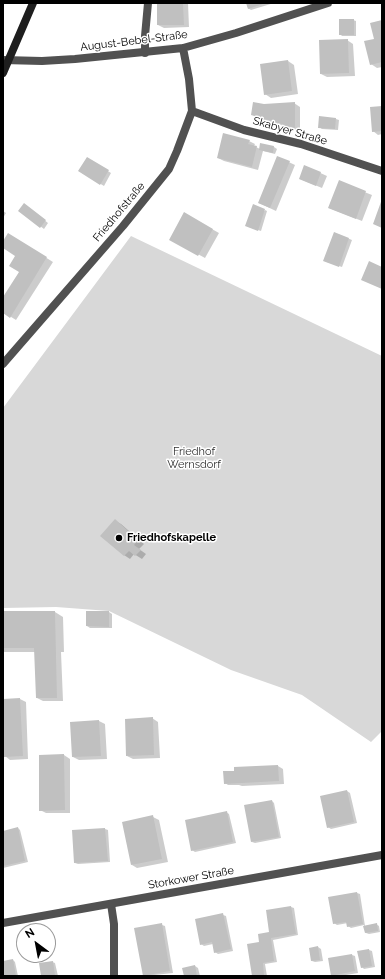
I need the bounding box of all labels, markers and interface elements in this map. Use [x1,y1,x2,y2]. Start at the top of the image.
street label: August-Bebel-Straße [80,28,188,54]
street label: Skabyer Straße [251,114,329,148]
street label: Friedhofstraße [90,180,148,244]
park label: Friedhof Wernsdorf [167,445,221,471]
place label: Friedhofskapelle [127,531,216,545]
marker: Friedhofskapelle [114,533,124,543]
street label: Storkower Straße [147,864,235,892]
north arrow [16,923,56,963]
text: N [23,926,37,941]

